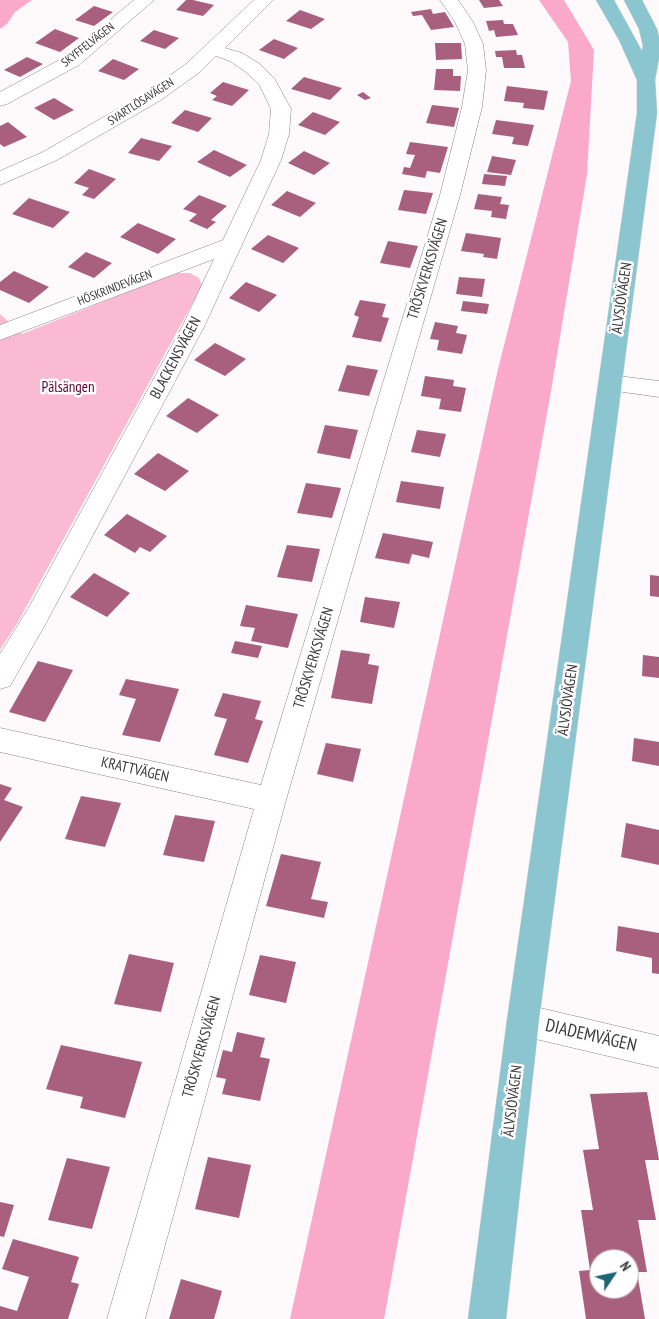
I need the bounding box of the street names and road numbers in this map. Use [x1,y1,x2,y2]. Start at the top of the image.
street label: SKYFFELVÄGEN [59,20,117,70]
street label: SVARTLÖSAVÄGEN [105,75,177,129]
street label: TRÖSKVERKSVÄGEN [404,216,452,322]
street label: ÄLVSJÖVÄGEN [608,261,636,335]
street label: HÖSKRINDEVÄGEN [76,267,154,309]
street label: BLACKENSVÄGEN [147,314,205,402]
street label: TRÖSKVERKSVÄGEN [290,605,338,711]
street label: ÄLVSJÖVÄGEN [554,663,582,737]
street label: KRATTVÄGEN [99,753,171,787]
street label: TRÖSKVERKSVÄGEN [179,994,225,1100]
street label: DIADEMVÄGEN [543,1015,639,1057]
street label: ÄLVSJÖVÄGEN [500,1064,526,1138]

